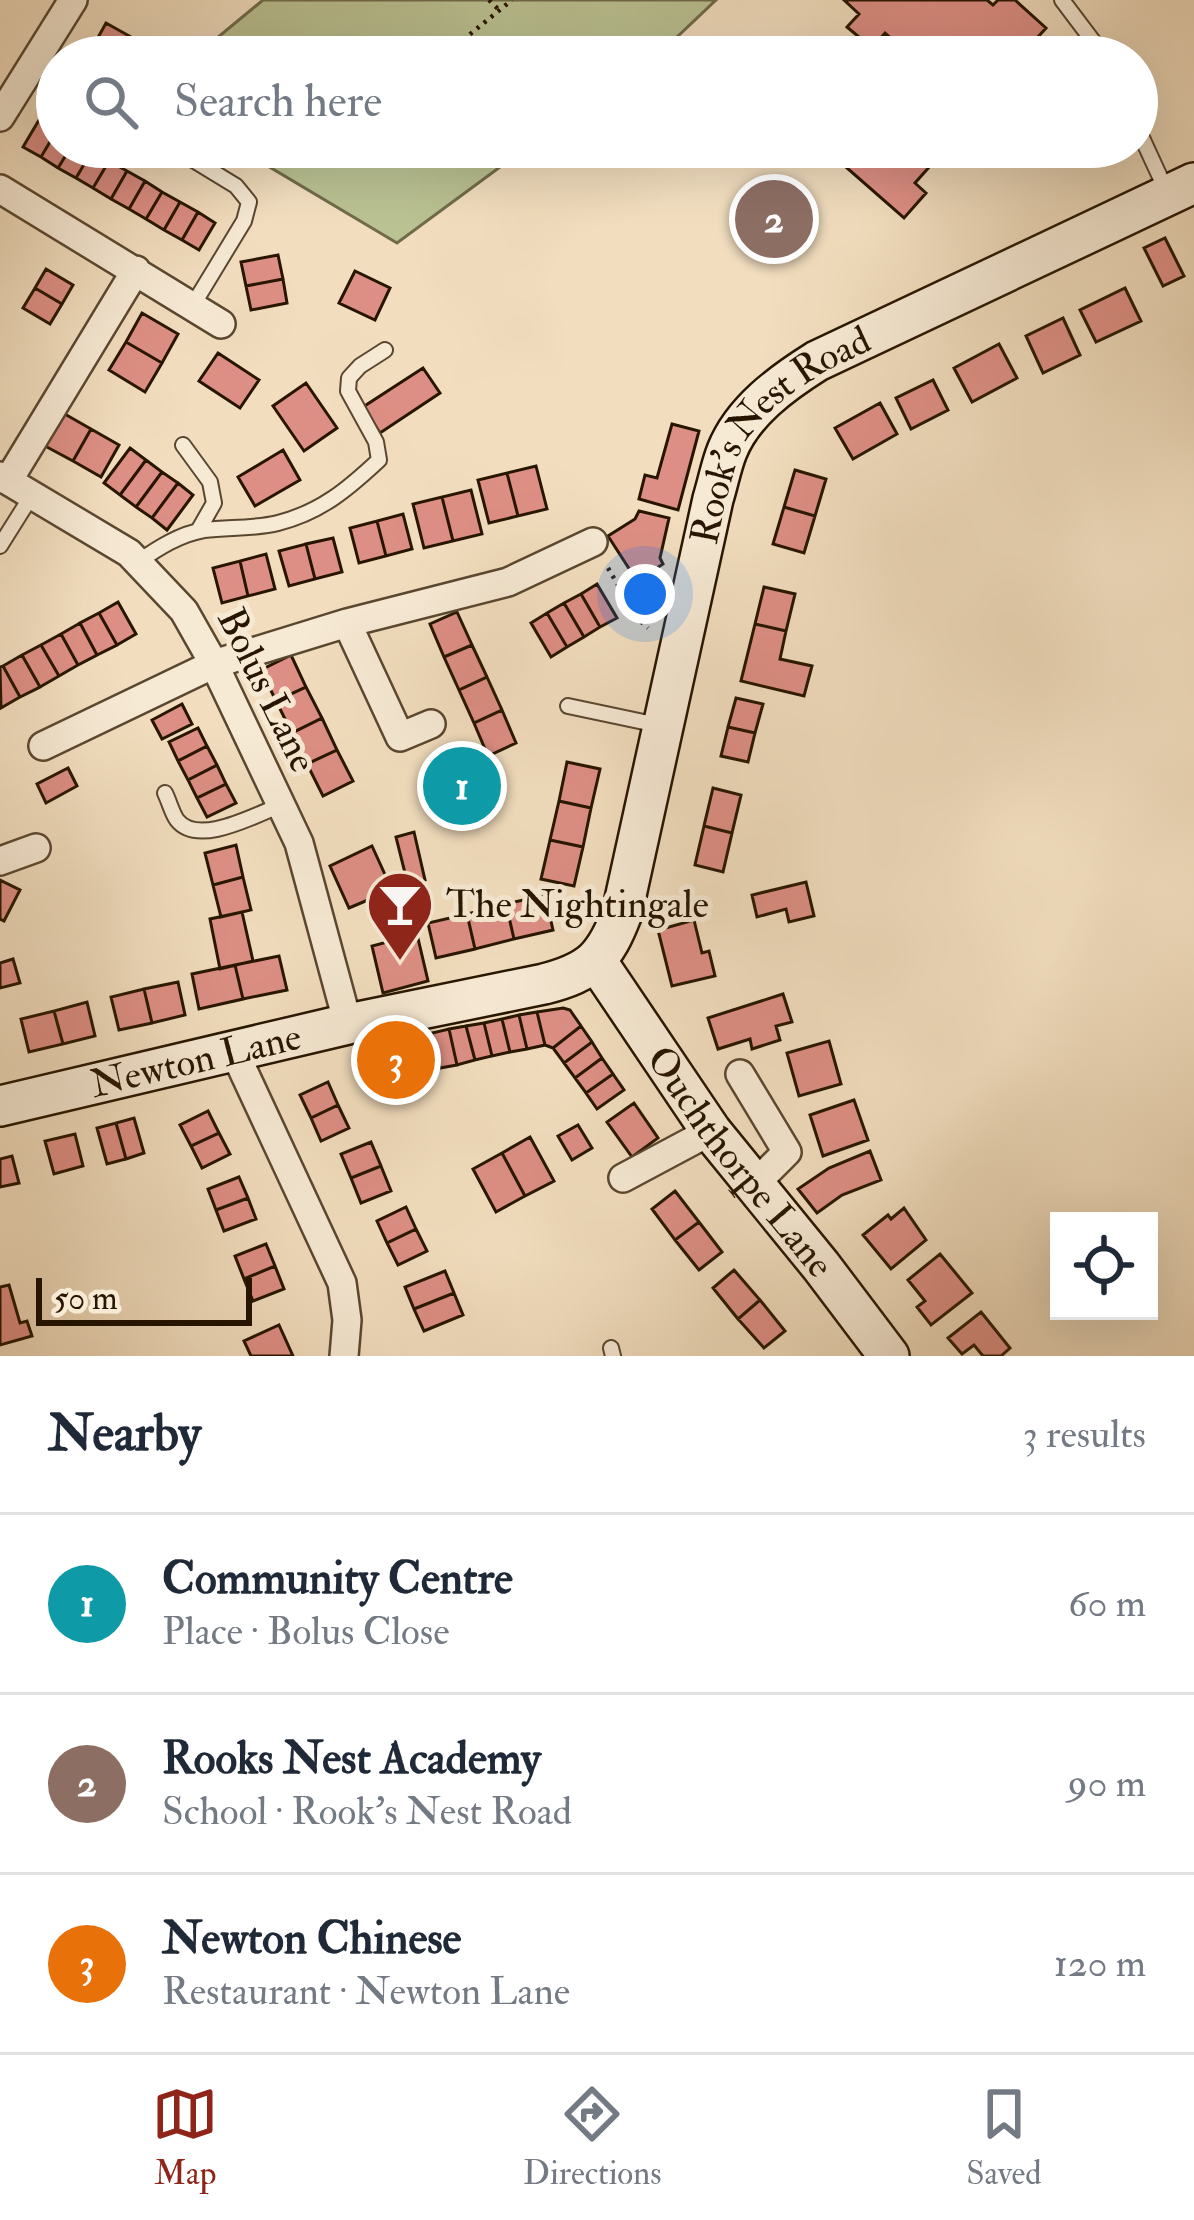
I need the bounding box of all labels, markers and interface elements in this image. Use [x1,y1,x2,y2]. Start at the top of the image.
search box [36,36,1158,168]
icon: search [78,69,144,135]
text: Search here [174,74,382,130]
pin: 2 [735,174,813,264]
street label: Rook's Nest Road [679,315,878,549]
your location [615,564,675,624]
street label: Bolus Lane [206,600,328,780]
pin: 1 [423,741,501,831]
bar icon: The Nightingale [365,869,435,963]
place label: The Nightingale [446,880,709,929]
street label: Newton Lane [85,1011,306,1108]
pin: 3 [357,1015,435,1105]
street label: Ouchthorpe Lane [636,1036,845,1287]
map controls [1050,1212,1158,1320]
button: locate [1050,1212,1158,1320]
scale bar [36,1272,252,1325]
text: 50 m [54,1278,118,1319]
text: Nearby [48,1402,201,1466]
text: 3 results [1023,1410,1146,1459]
text: Community Centre [162,1551,513,1607]
text: 1 [80,1579,94,1628]
text: 60 m [1068,1579,1146,1628]
text: Place · Bolus Close [162,1607,450,1656]
text: Rooks Nest Academy [162,1731,541,1787]
text: 2 [77,1759,97,1808]
text: 90 m [1068,1759,1146,1808]
text: School · Rook's Nest Road [162,1787,572,1836]
text: Newton Chinese [162,1911,461,1967]
text: 3 [80,1939,94,1988]
text: 120 m [1054,1939,1146,1988]
text: Restaurant · Newton Lane [162,1967,570,2016]
tab: Map [152,2081,218,2194]
tab: Directions [523,2081,662,2194]
tab: Saved [966,2081,1042,2194]

